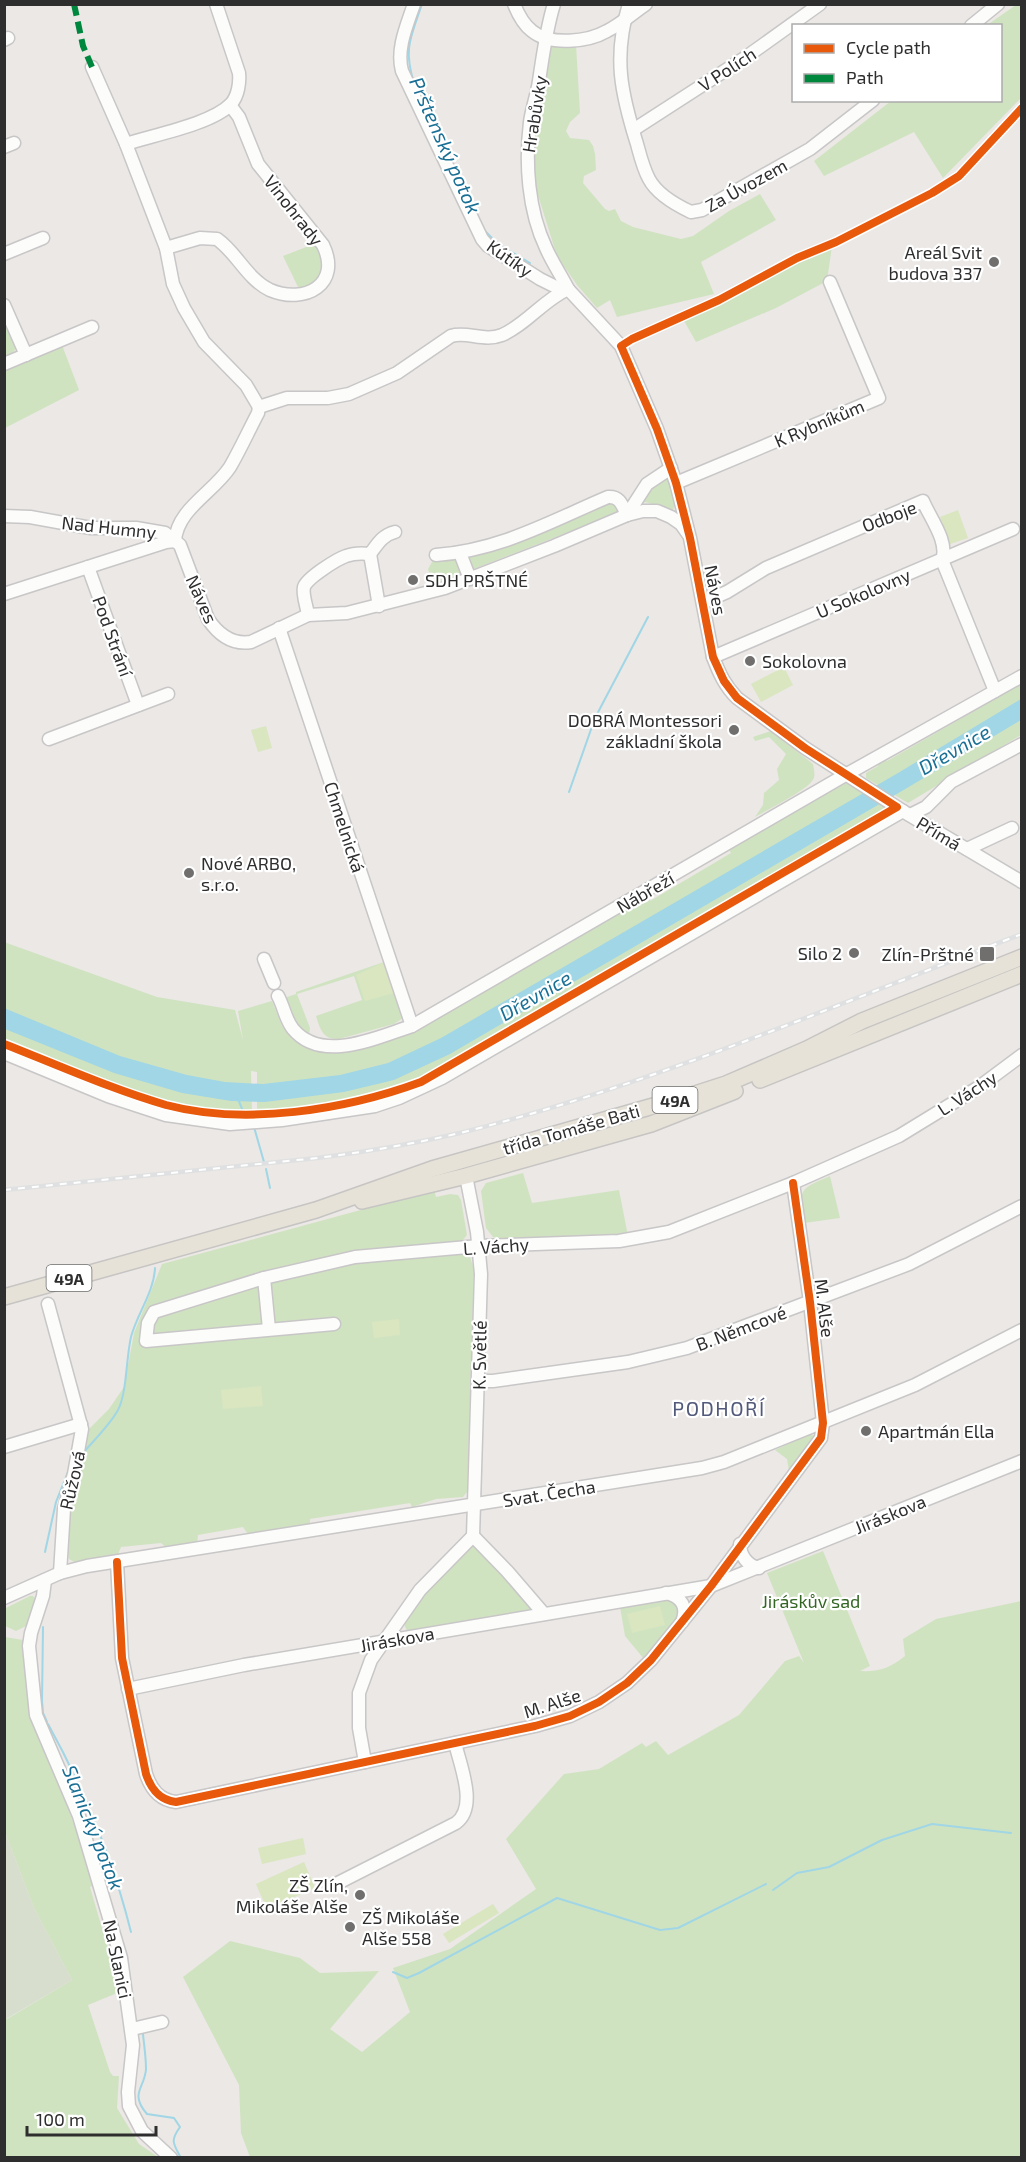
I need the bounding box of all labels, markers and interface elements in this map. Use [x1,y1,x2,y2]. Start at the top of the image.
legend [792,24,1002,102]
text: Cycle path [846,36,931,58]
street label: V Polích [694,42,760,96]
text: Path [846,66,884,88]
water label: Prštenský potok [404,73,487,218]
street label: Hrabůvky [517,73,551,154]
street label: Za Úvozem [701,153,791,217]
street label: Vinohrady [260,170,329,250]
street label: Kútíky [483,234,538,282]
place label: Areál Svit budova 337 [888,241,982,284]
marker: Areál Svit budova 337 [987,255,1001,269]
street label: K Rybníkům [771,394,867,452]
street label: Odboje [858,496,920,536]
street label: Nad Humny [61,511,158,543]
street label: Náves [700,563,732,617]
street label: U Sokolovny [812,563,914,623]
place label: SDH PRŠTNÉ [425,569,528,591]
street label: Náves [182,571,222,627]
marker: SDH PRŠTNÉ [406,573,420,587]
street label: Pod Strání [88,593,138,680]
place label: Sokolovna [762,650,847,672]
marker: Sokolovna [743,654,757,668]
place label: DOBRÁ Montessori základní škola [568,709,722,752]
water label: Dřevnice [914,719,994,779]
marker: DOBRÁ Montessori základní škola [727,723,741,737]
street label: Chmelnická [320,779,370,875]
street label: Přímá [913,811,965,855]
place label: Nové ARBO, s.r.o. [201,852,296,895]
marker: Nové ARBO, s.r.o. [182,866,196,880]
street label: Nábřeží [612,866,678,917]
place label: Silo 2 [798,942,842,964]
place label: Zlín-Prštné [881,943,974,965]
marker: Zlín-Prštné [978,945,996,963]
marker: Silo 2 [847,946,861,960]
water label: Dřevnice [495,965,575,1025]
street label: L. Váchy [933,1066,1001,1120]
road number: 49A [652,1087,698,1113]
street label: třída Tomáše Bati [500,1099,642,1159]
street label: L. Váchy [462,1233,530,1259]
road number: 49A [46,1265,92,1291]
street label: M. Alše [810,1277,840,1339]
street label: B. Němcové [693,1301,789,1355]
street label: K. Světlé [467,1320,491,1390]
district label: PODHOŘÍ [672,1396,766,1420]
place label: Apartmán Ella [878,1420,994,1442]
marker: Apartmán Ella [859,1424,873,1438]
street label: Růžová [55,1448,89,1512]
street label: Svat. Čecha [501,1475,597,1511]
street label: Jiráskova [851,1490,929,1538]
park label: Jiráskův sad [762,1590,860,1612]
street label: Jiráskova [358,1622,436,1656]
street label: M. Alše [521,1683,583,1723]
water label: Slanický potok [57,1761,130,1893]
place label: ZŠ Zlín, Mikoláše Alše [236,1874,348,1917]
marker: ZŠ Zlín, Mikoláše Alše [353,1888,367,1902]
place label: ZŠ Mikoláše Alše 558 [362,1906,460,1949]
street label: Na Slanici [99,1918,137,2000]
marker: ZŠ Mikoláše Alše 558 [343,1920,357,1934]
scale bar [27,2099,156,2137]
text: 100 m [36,2108,85,2130]

